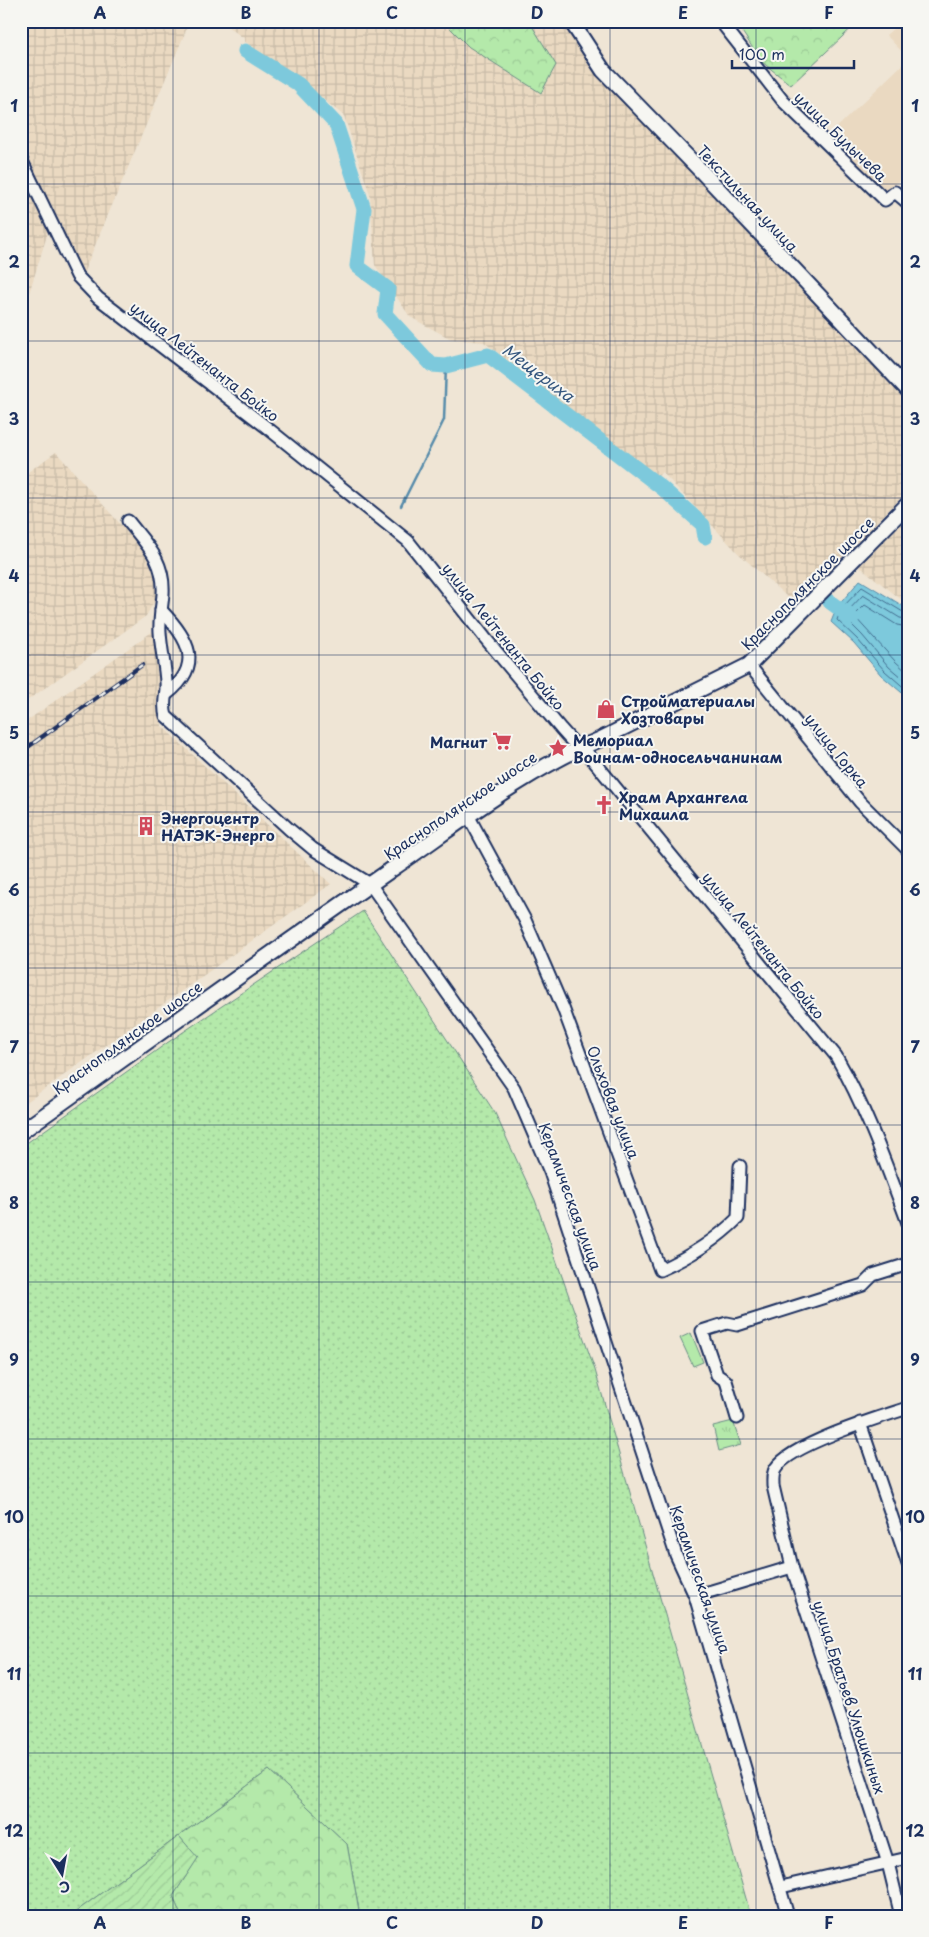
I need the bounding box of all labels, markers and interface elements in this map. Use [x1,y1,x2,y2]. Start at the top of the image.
text: A [94,0,107,24]
text: B [241,0,252,24]
text: C [386,0,398,24]
text: D [531,0,543,24]
text: E [678,0,688,24]
text: F [824,0,834,24]
scale bar [732,38,854,70]
text: 100 m [739,42,785,65]
street label: улица Булычева [789,86,893,187]
text: 1 [10,93,18,117]
text: 1 [911,93,919,117]
street label: Текстильная улица [692,139,804,257]
text: 2 [8,249,20,273]
text: 2 [909,249,921,273]
street label: улица Лейтенанта Бойко [125,295,285,427]
water label: Мещериха [498,337,581,408]
text: 3 [9,406,19,430]
text: 3 [910,406,920,430]
street label: Краснополянское шоссе [735,511,879,655]
street label: улица Лейтенанта Бойко [437,557,571,715]
text: 4 [9,563,20,587]
text: 4 [910,563,921,587]
place label: Стройматериалы Хозтовары [621,689,755,729]
shop icon: Стройматериалы Хозтовары [595,698,617,720]
street label: улица Горка [800,708,875,793]
text: 5 [9,720,19,744]
text: 5 [910,720,920,744]
place label: Мемориал Воинам-односельчанинам [573,728,783,768]
place label: Магнит [430,730,488,753]
supermarket icon: Магнит [491,730,513,752]
place icon: Мемориал Воинам-односельчанинам [547,737,569,759]
street label: Краснополянское шоссе [379,745,541,865]
place label: Храм Архангела Михаила [619,785,748,825]
church icon: Храм Архангела Михаила [593,794,615,816]
place label: Энергоцентр НАТЭК-Энерго [161,806,275,846]
building icon: Энергоцентр НАТЭК-Энерго [135,815,157,837]
street label: улица Лейтенанта Бойко [697,866,831,1024]
text: 6 [8,877,20,901]
text: 6 [909,877,921,901]
street label: Краснополянское шоссе [47,975,207,1099]
text: 7 [9,1034,19,1058]
text: 7 [910,1034,920,1058]
street label: Ольховая улица [582,1042,646,1162]
street label: Керамическая улица [534,1119,609,1274]
text: 8 [9,1190,19,1214]
text: 8 [910,1190,920,1214]
text: 9 [9,1347,19,1371]
text: 9 [910,1347,920,1371]
street label: Керамическая улица [665,1502,737,1657]
text: 10 [4,1504,24,1528]
text: 10 [905,1504,925,1528]
street label: улица Братьев Улюшкиных [808,1597,892,1797]
text: 11 [7,1661,21,1685]
text: 11 [908,1661,922,1685]
text: 12 [5,1818,23,1842]
text: 12 [906,1818,924,1842]
north arrow [38,1850,88,1900]
text: С [57,1876,72,1899]
text: A [94,1910,107,1934]
text: B [241,1910,252,1934]
text: C [386,1910,398,1934]
text: D [531,1910,543,1934]
text: E [678,1910,688,1934]
text: F [824,1910,834,1934]

